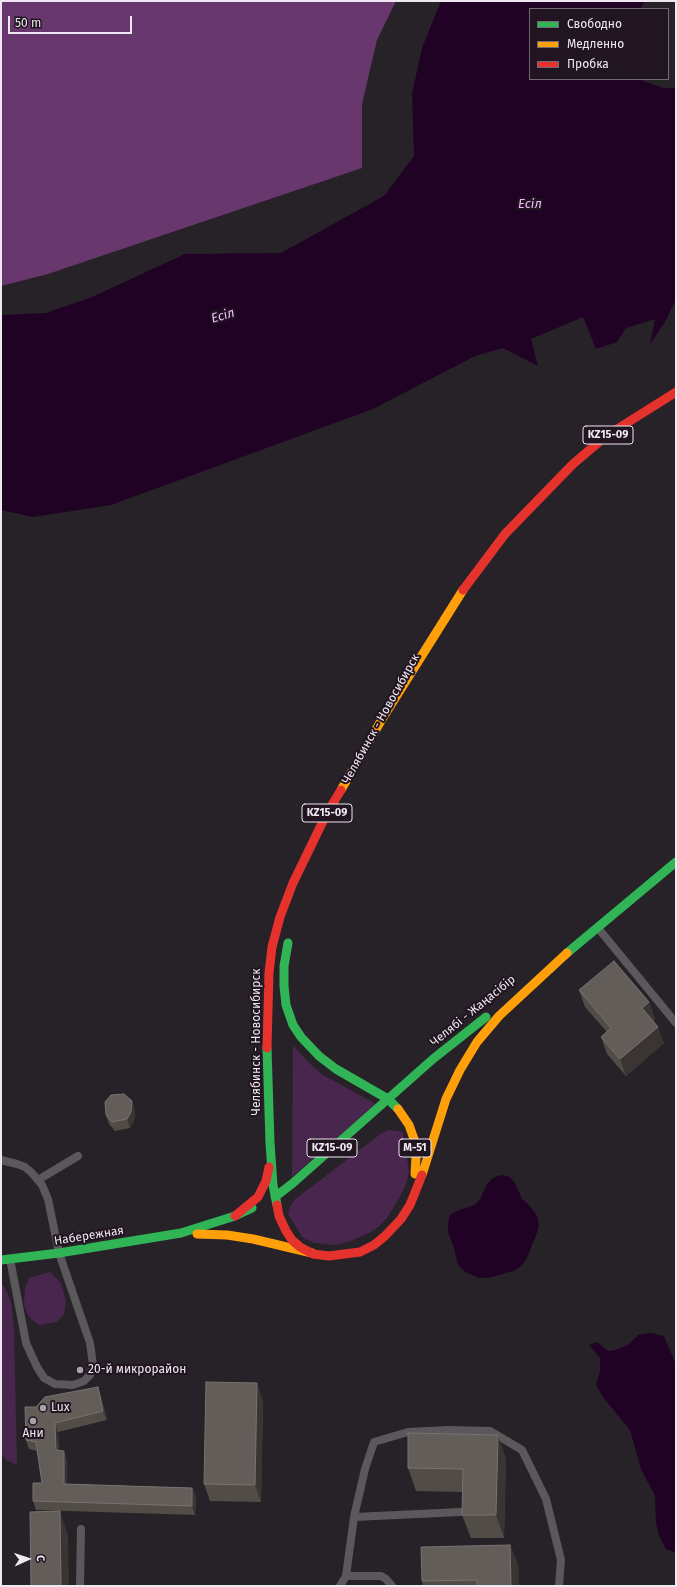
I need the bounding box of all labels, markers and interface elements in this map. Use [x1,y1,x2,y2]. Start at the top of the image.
scale bar [10,8,134,34]
legend [529,8,669,80]
text: 50 m [15,16,41,30]
text: Свободно [567,17,622,31]
text: Медленно [567,37,624,51]
text: Пробка [567,57,609,71]
water label: Есіл [518,196,542,212]
water label: Есіл [209,305,237,327]
road number: KZ15-09 [583,426,633,444]
street label: Челябинск - Новосибирск [339,651,423,787]
road number: KZ15-09 [302,804,352,822]
street label: Челябинск - Новосибирск [250,969,264,1115]
street label: Челябі - Жаңасібір [428,972,518,1050]
road number: KZ15-09 [307,1139,357,1157]
road number: M-51 [399,1139,431,1157]
street label: Набережная [53,1223,125,1249]
place label: 20-й микрорайон [88,1363,186,1377]
marker: 20-й микрорайон [75,1365,85,1375]
place label: Lux [51,1401,70,1415]
marker: Lux [38,1403,48,1413]
marker: Ани [28,1416,38,1426]
place label: Ани [22,1427,44,1441]
north arrow [8,1539,48,1579]
text: С [34,1555,47,1562]

